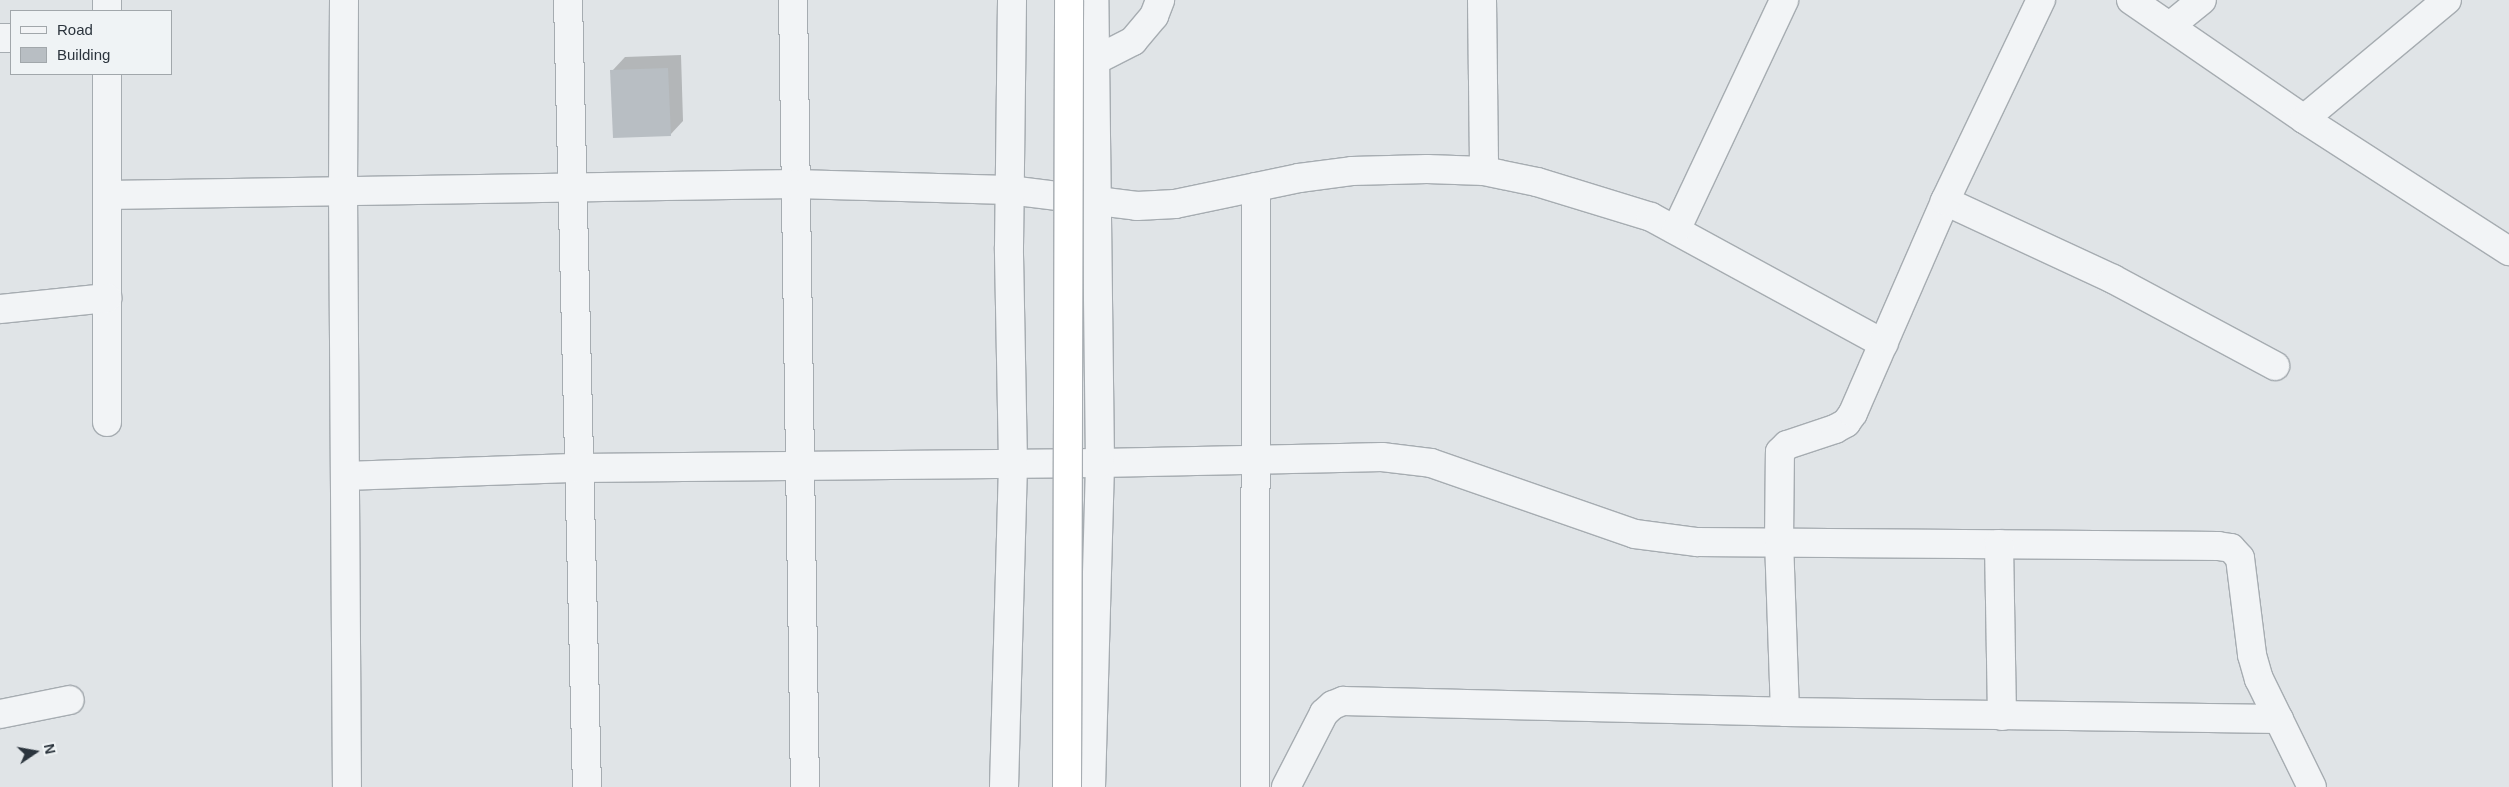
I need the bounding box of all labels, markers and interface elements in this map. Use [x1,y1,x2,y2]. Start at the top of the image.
legend [10,10,172,75]
text: Road [57,21,93,38]
text: Building [57,46,110,63]
north arrow [10,727,60,777]
text: N [41,742,59,755]

